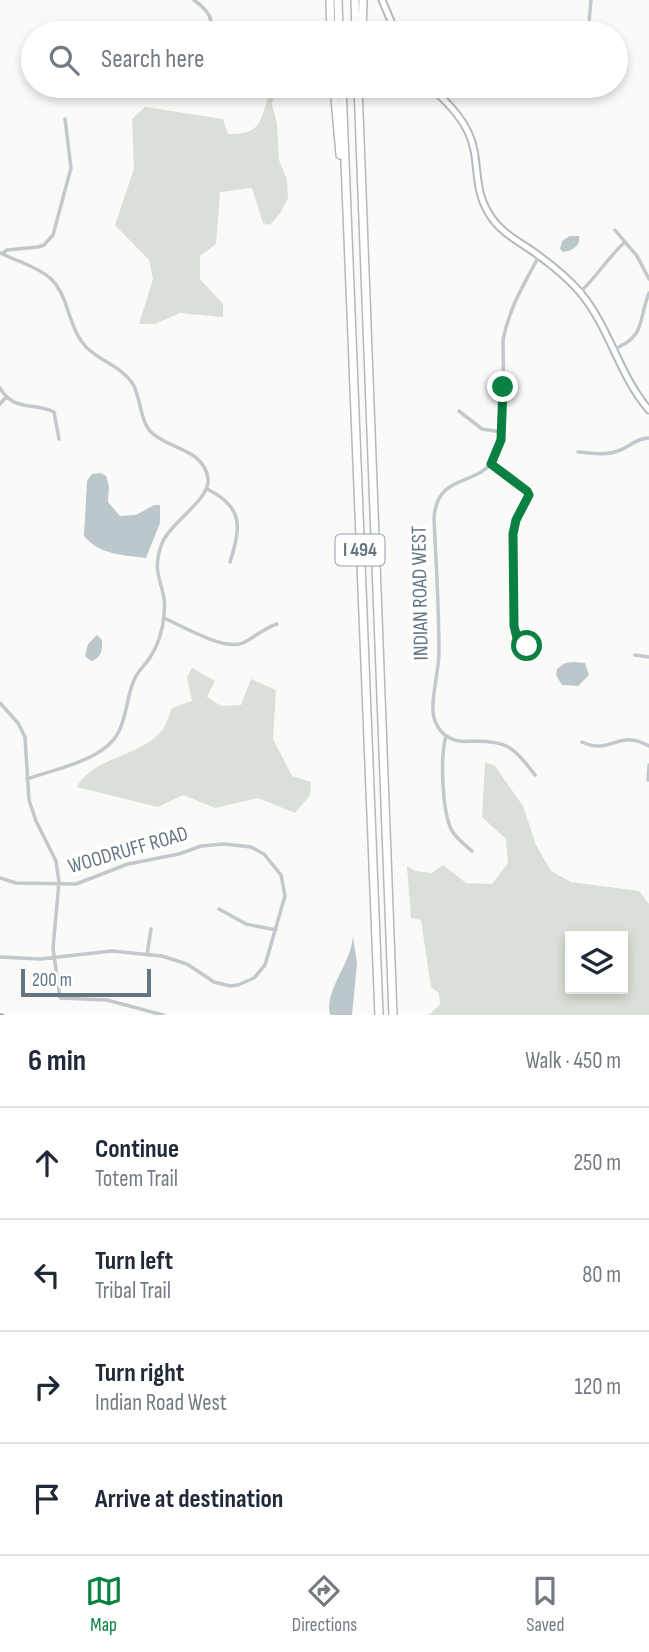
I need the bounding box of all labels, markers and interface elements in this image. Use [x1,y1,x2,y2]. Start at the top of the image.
search box [21,21,628,98]
icon: search [45,41,83,79]
text: Search here [101,44,204,75]
route end [487,371,518,402]
street label: INDIAN ROAD WEST [406,525,434,661]
road number: I 494 [336,534,384,566]
route start [511,630,542,661]
street label: WOODRUFF ROAD [65,821,191,879]
map controls [565,931,628,994]
button: layers [565,931,628,994]
scale bar [21,966,150,998]
text: 200 m [32,969,72,992]
text: 6 min [28,1043,86,1079]
text: Walk · 450 m [525,1047,621,1075]
text: Continue [95,1134,179,1165]
icon: ahead [28,1144,66,1182]
text: 250 m [574,1149,621,1177]
text: Totem Trail [95,1165,178,1193]
text: Turn left [95,1246,173,1277]
icon: left [28,1256,66,1294]
text: 80 m [582,1261,621,1289]
text: Tribal Trail [95,1277,171,1305]
text: Turn right [95,1358,184,1389]
icon: right [28,1368,66,1406]
text: 120 m [575,1373,621,1401]
text: Indian Road West [95,1389,227,1417]
icon: arrive [28,1480,66,1518]
text: Arrive at destination [95,1484,283,1515]
tab: Map [85,1572,123,1637]
tab: Directions [292,1572,357,1637]
tab: Saved [526,1572,564,1637]

